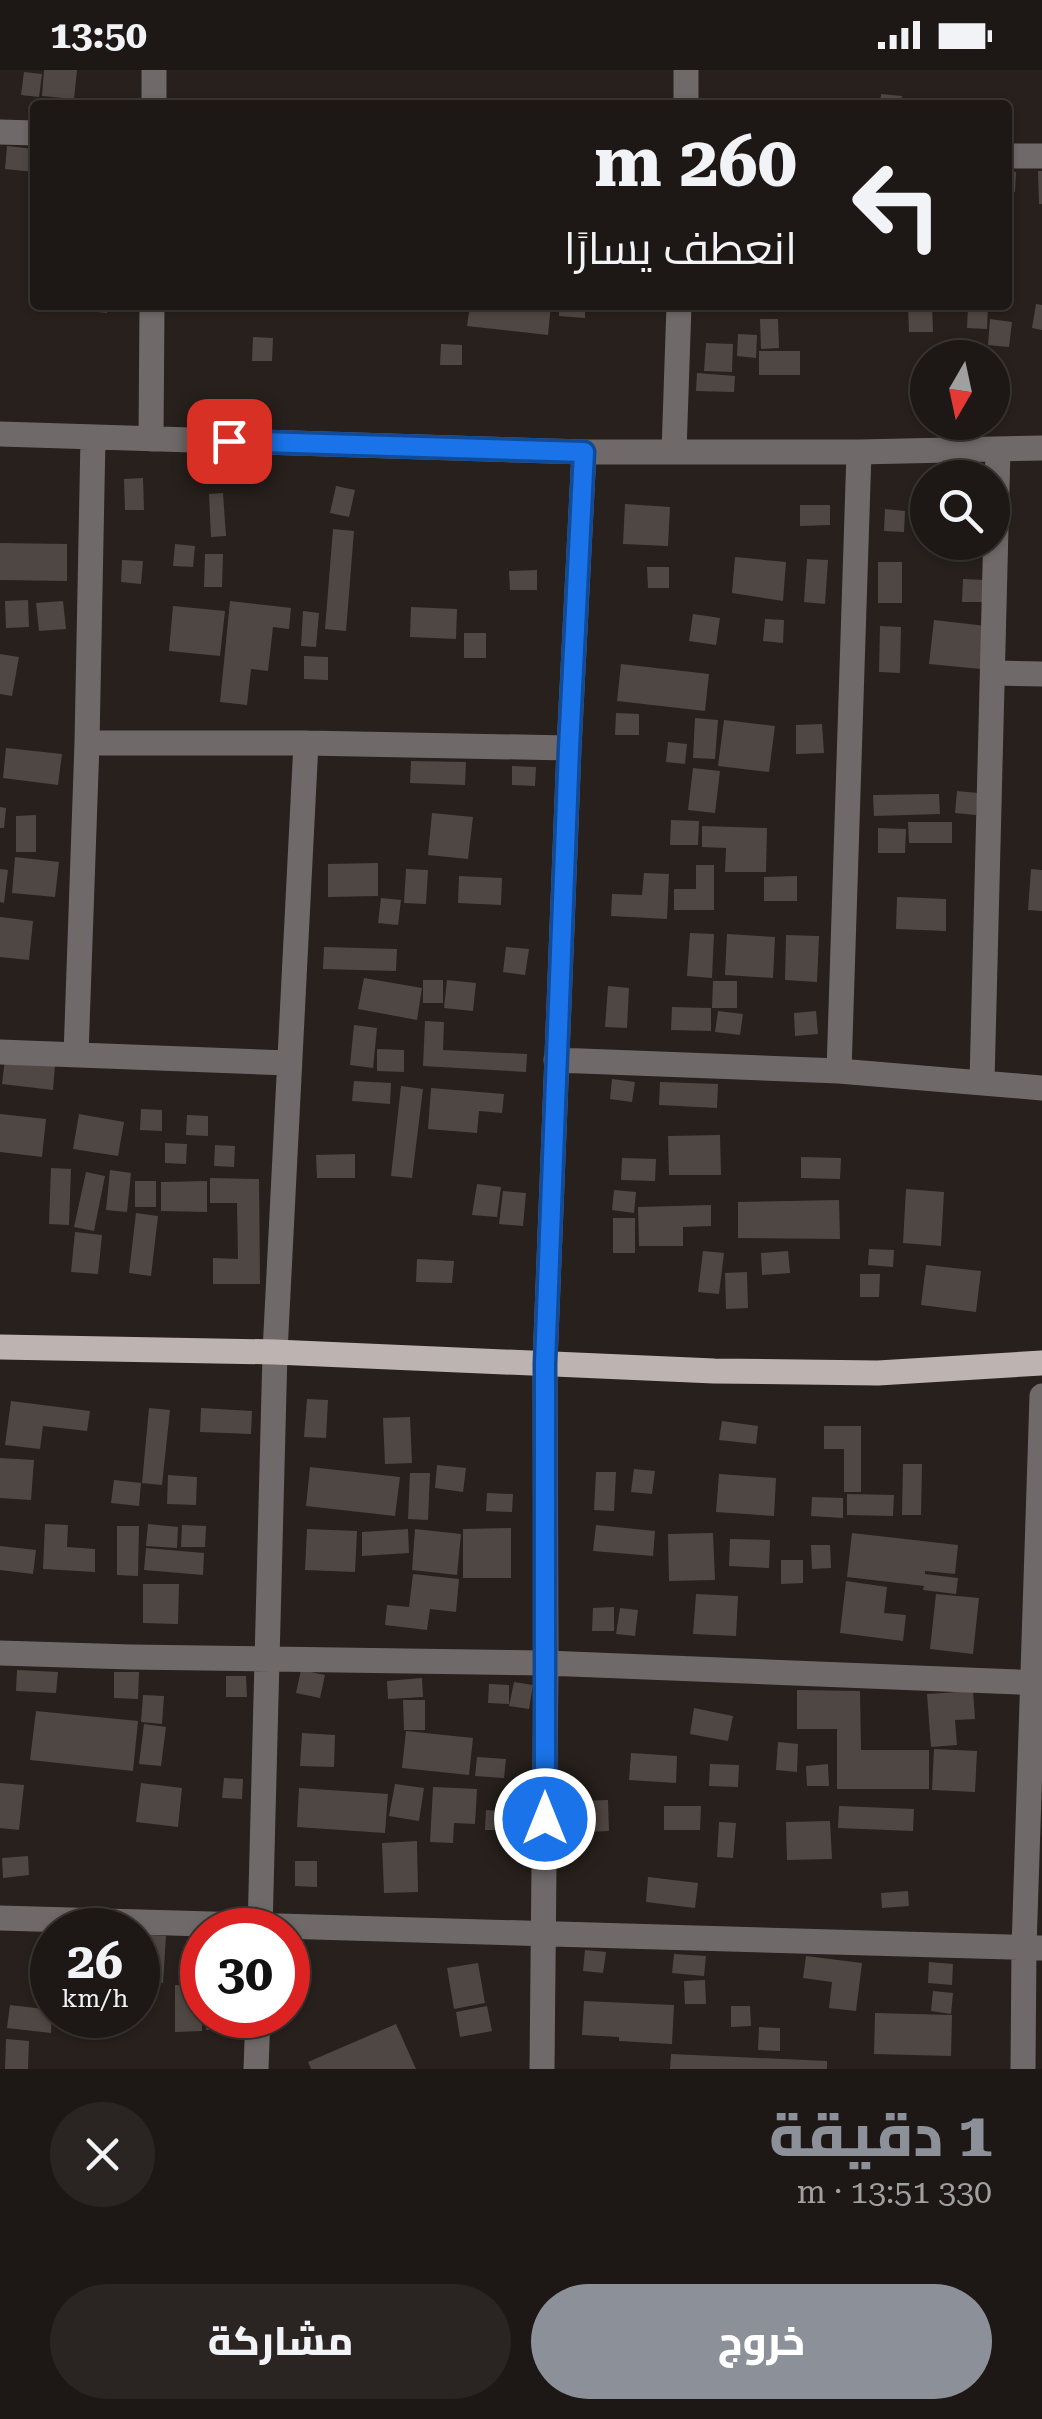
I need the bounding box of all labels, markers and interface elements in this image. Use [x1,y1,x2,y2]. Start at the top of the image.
text: 13:50 [50,13,147,57]
text: 260 m [594,121,797,203]
icon: left [832,140,962,270]
text: انعطف يسارًا [564,222,797,275]
north arrow [910,340,1010,440]
map controls [910,340,1010,560]
pin [187,399,272,484]
icon: arrive [202,414,257,469]
button: search [910,460,1010,560]
position arrow [493,1767,597,1871]
speed limit sign: 30 [180,1908,310,2038]
text: 26 [67,1932,123,1990]
text: km/h [62,1984,128,2013]
text: 1 دقيقة [769,2100,992,2171]
button: close [50,2102,155,2207]
text: 330 m · 13:51 [797,2173,992,2211]
button: مشاركة [50,2284,511,2399]
button: خروج [531,2284,992,2399]

